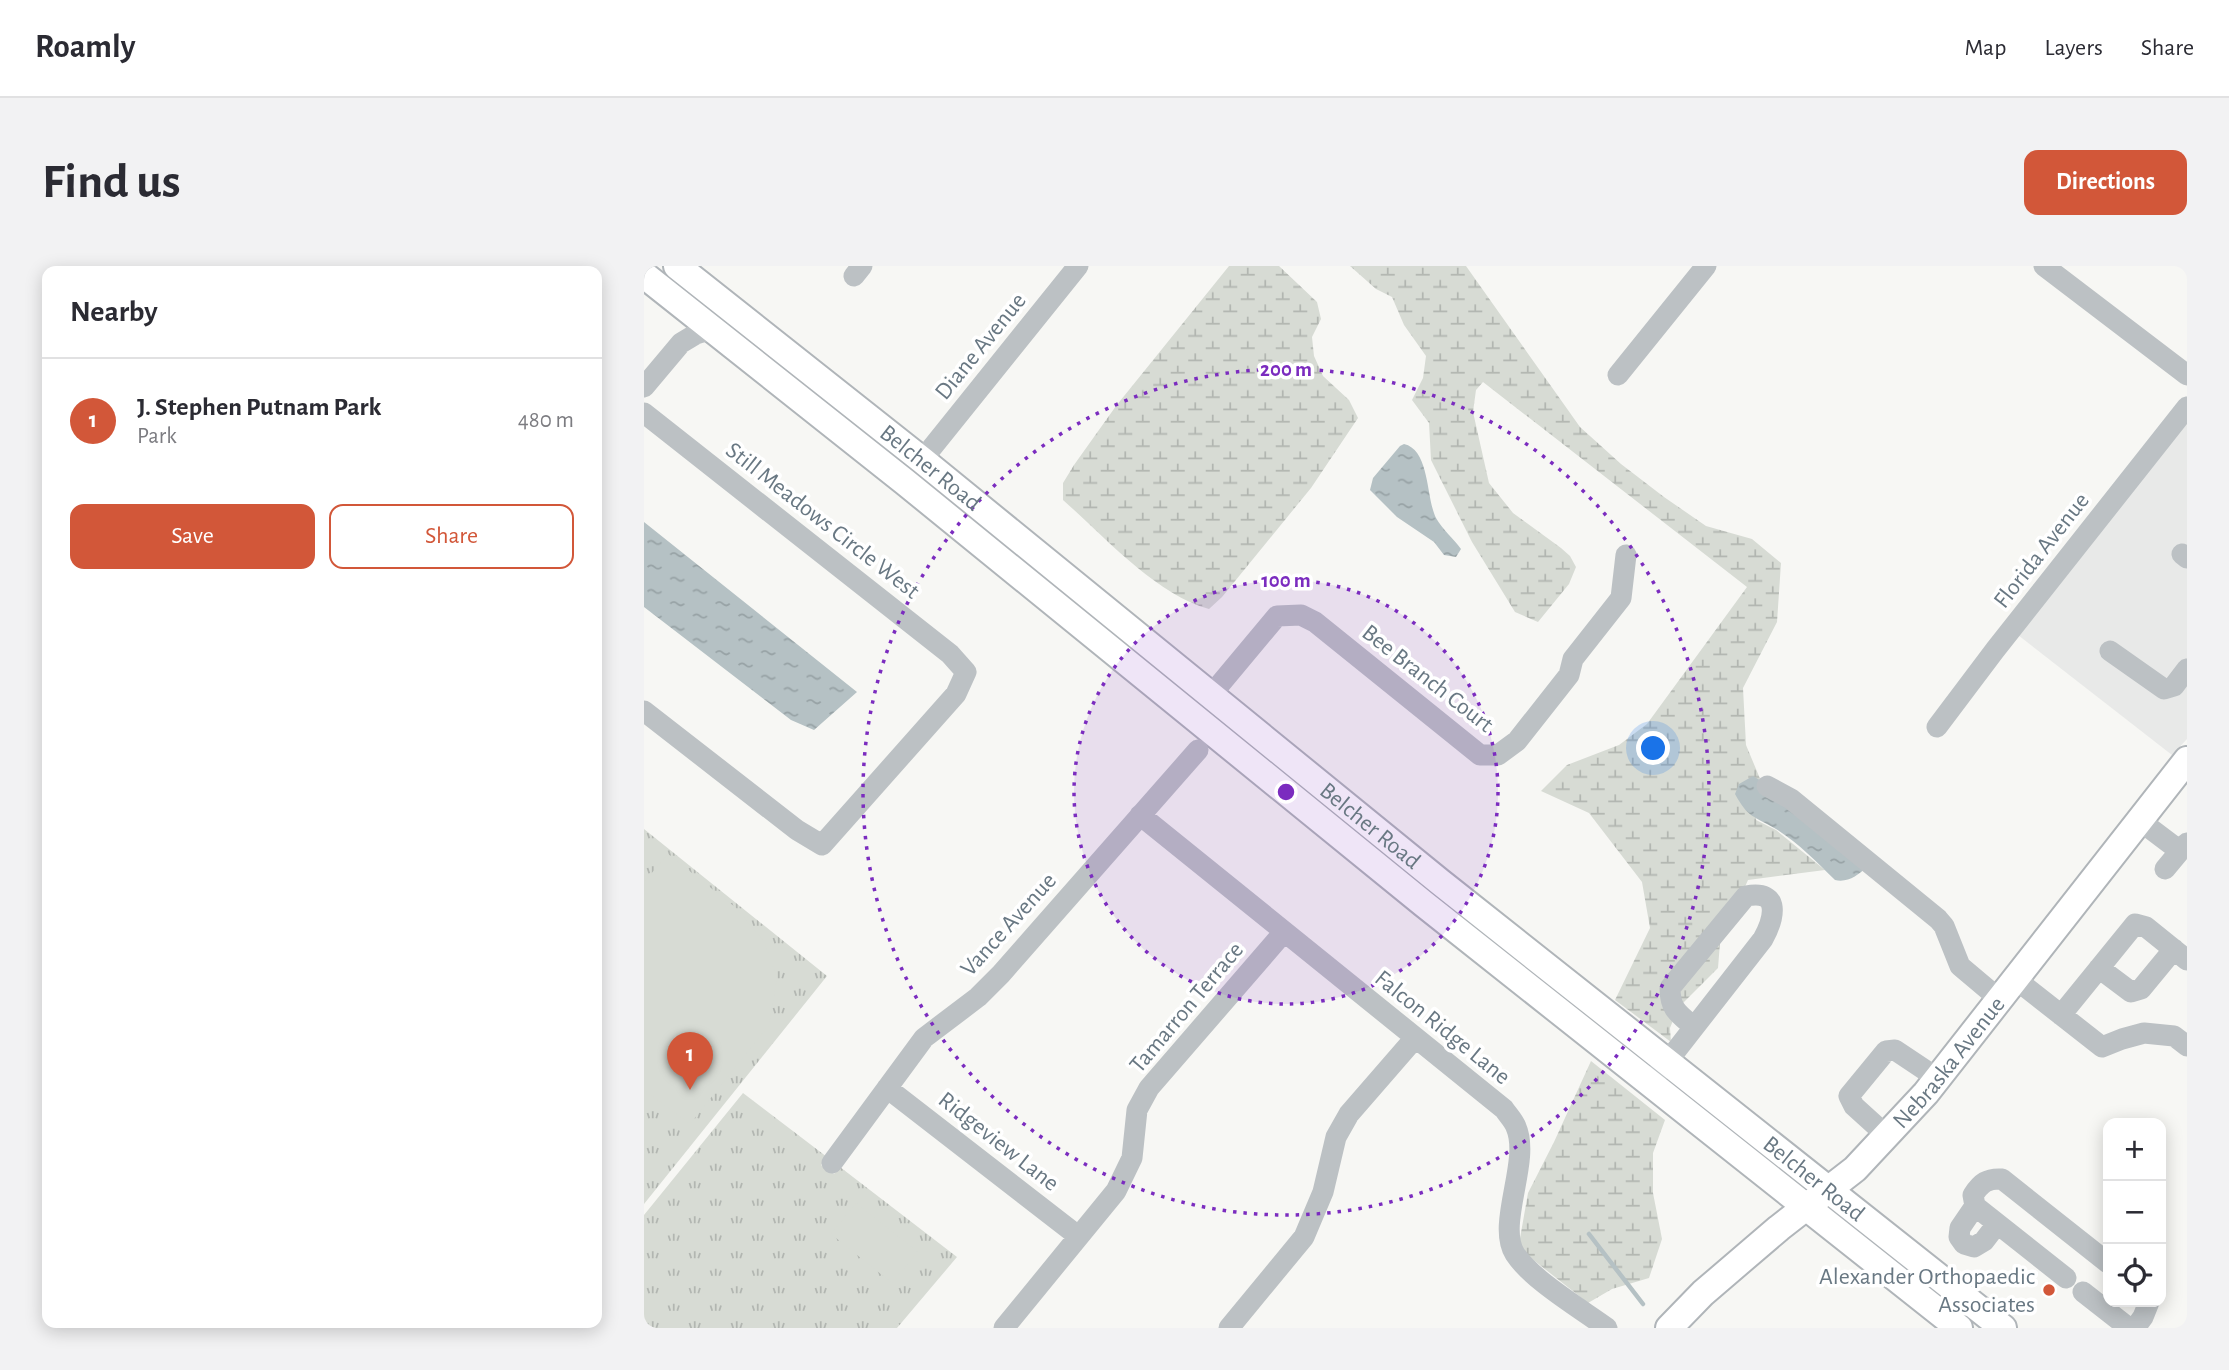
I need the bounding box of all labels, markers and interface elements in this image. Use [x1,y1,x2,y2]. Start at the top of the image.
text: Roamly [35,31,135,64]
text: Map [1964,36,2006,60]
text: Layers [2044,36,2103,60]
text: Share [2141,36,2194,60]
button: Directions [2024,150,2187,215]
text: Find us [42,158,181,207]
street label: Diane Avenue [931,289,1031,405]
text: Nearby [70,297,158,327]
text: 200 m [1260,359,1312,380]
text: J. Stephen Putnam Park [137,394,381,420]
text: 1 [89,409,97,432]
text: 480 m [518,409,574,432]
street label: Belcher Road [875,421,985,516]
text: Park [137,425,177,448]
street label: Still Meadows Circle West [721,438,924,604]
street label: Florida Avenue [1990,489,2094,613]
button: Save [70,504,315,569]
button: Share [329,504,574,569]
text: 100 m [1261,570,1311,591]
street label: Bee Branch Court [1357,620,1498,737]
your location [1636,731,1670,765]
street label: Belcher Road [1315,778,1425,874]
centre of rings [1274,780,1298,804]
street label: Vance Avenue [956,868,1061,981]
street label: Tamarron Terrace [1125,938,1248,1078]
street label: Falcon Ridge Lane [1370,966,1515,1089]
street label: Nebraska Avenue [1889,993,2010,1133]
pin: 1 [667,1032,713,1090]
street label: Ridgeview Lane [934,1087,1063,1196]
map controls [2103,1118,2166,1307]
button: + [2103,1118,2166,1181]
street label: Belcher Road [1758,1132,1869,1226]
button: − [2103,1181,2166,1244]
button: locate [2103,1244,2166,1307]
place label: Alexander Orthopaedic Associates [1819,1265,2035,1317]
marker: Alexander Orthopaedic Associates [2041,1282,2057,1298]

